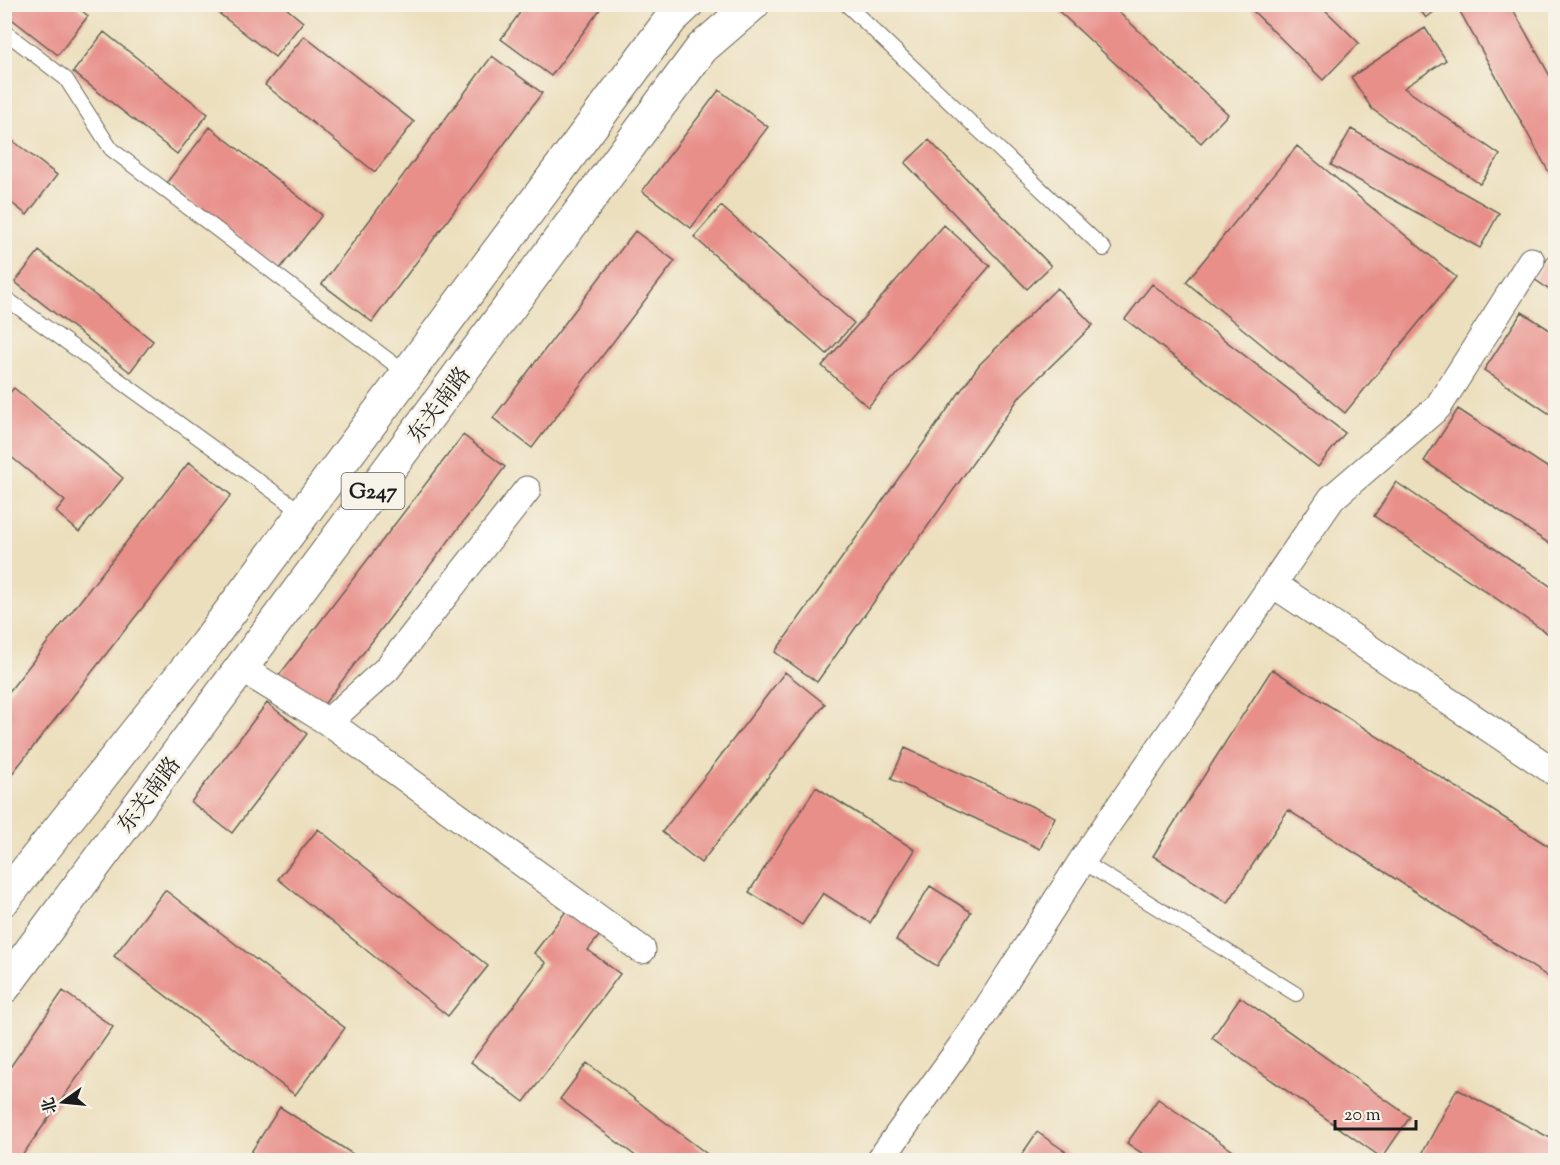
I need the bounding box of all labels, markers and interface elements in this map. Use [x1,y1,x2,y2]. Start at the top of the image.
street label: 东关南路 [401,361,480,451]
road number: G247 [342,473,404,509]
street label: 东关南路 [111,751,190,841]
north arrow [33,1072,93,1132]
scale bar [1335,1093,1416,1131]
text: 北 [38,1095,64,1116]
text: 20 m [1344,1103,1381,1129]

